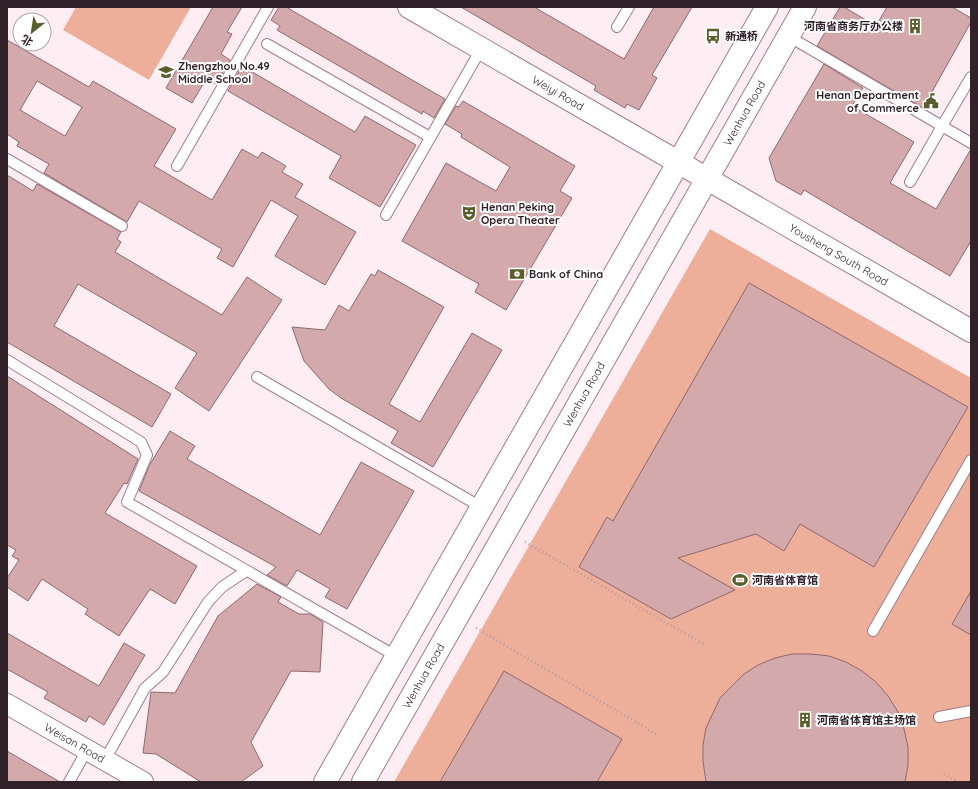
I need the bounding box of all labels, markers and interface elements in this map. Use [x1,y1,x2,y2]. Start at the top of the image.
north arrow [12,12,52,52]
building icon: 河南省商务厅办公楼 [906,17,924,35]
place label: 河南省商务厅办公楼 [804,19,903,33]
bus stop icon: 新通桥 [704,27,722,45]
place label: 新通桥 [725,29,758,43]
text: 北 [19,32,35,49]
place label: Zhengzhou No.49 Middle School [178,59,270,86]
school or university icon: Zhengzhou No.49 Middle School [157,63,175,81]
street label: Weiyi Road [529,72,587,113]
street label: Wenhua Road [720,78,769,148]
place label: Henan Department of Commerce [816,88,920,115]
public building icon: Henan Department of Commerce [922,92,940,110]
place label: Henan Peking Opera Theater [481,200,560,227]
theatre icon: Henan Peking Opera Theater [460,204,478,222]
street label: Yousheng South Road [787,221,891,289]
bank icon: Bank of China [508,265,526,283]
place label: Bank of China [529,267,603,281]
street label: Wenhua Road [560,360,608,430]
sports icon: 河南省体育馆 [731,571,749,589]
place label: 河南省体育馆 [752,573,818,587]
street label: Wenhua Road [399,641,447,711]
building icon: 河南省体育馆主场馆 [796,711,814,729]
place label: 河南省体育馆主场馆 [817,713,916,727]
street label: Weisan Road [42,720,107,766]

